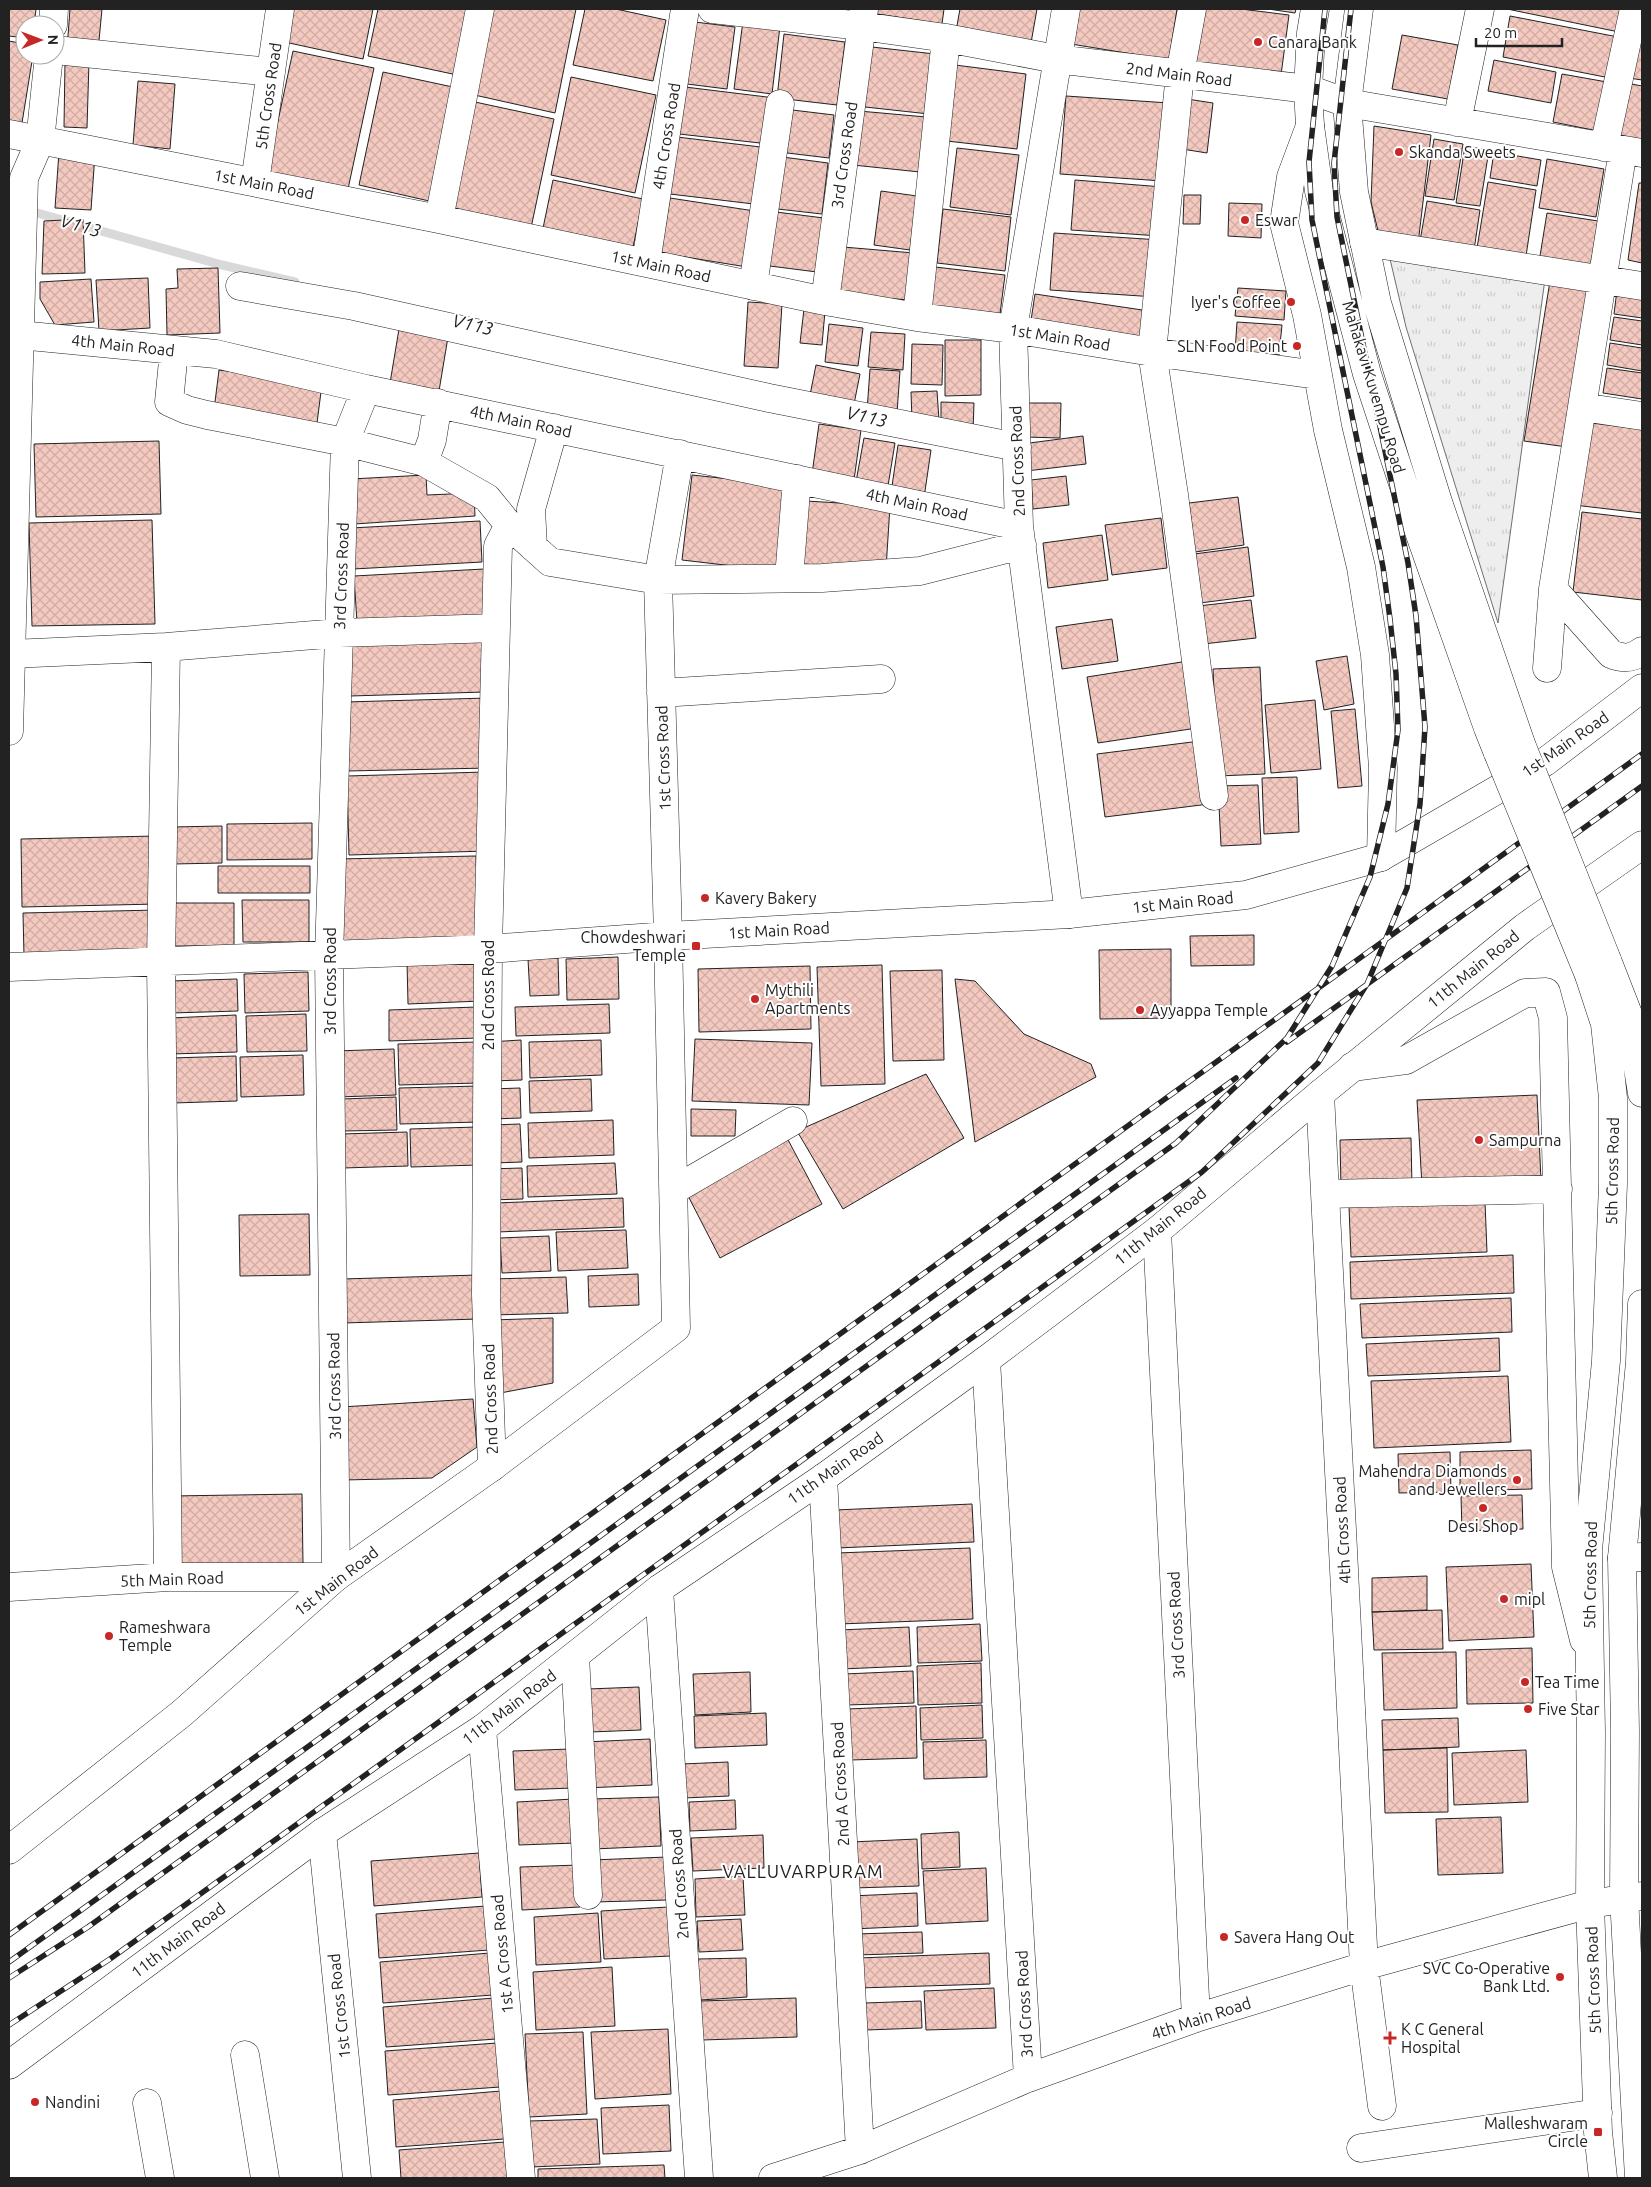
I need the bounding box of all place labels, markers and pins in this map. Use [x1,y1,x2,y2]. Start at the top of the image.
place label: Canara Bank [1268,33,1357,51]
marker: Canara Bank [1252,36,1264,48]
place label: Skanda Sweets [1409,143,1516,161]
marker: Skanda Sweets [1393,146,1405,158]
place label: Eswar [1255,211,1298,229]
marker: Eswar [1239,214,1251,226]
place label: Iyer's Coffee [1191,293,1281,311]
marker: Iyer's Coffee [1285,296,1297,308]
place label: SLN Food Point [1177,337,1288,355]
marker: SLN Food Point [1291,340,1303,352]
place label: Kavery Bakery [715,889,817,907]
marker: Kavery Bakery [699,892,711,904]
place label: Chowdeshwari Temple [580,928,686,964]
marker: Chowdeshwari Temple [690,940,702,952]
place label: Mythili Apartments [765,981,850,1017]
marker: Mythili Apartments [749,993,761,1005]
place label: Ayyappa Temple [1150,1001,1268,1019]
marker: Ayyappa Temple [1134,1004,1146,1016]
place label: Sampurna [1489,1131,1561,1149]
marker: Sampurna [1473,1134,1485,1146]
place label: Mahendra Diamonds and Jewellers [1358,1462,1507,1498]
marker: Mahendra Diamonds and Jewellers [1511,1474,1523,1486]
marker: Desi Shop [1477,1502,1489,1514]
place label: Desi Shop [1448,1517,1518,1535]
place label: mipl [1514,1590,1545,1608]
marker: mipl [1498,1593,1510,1605]
place label: Rameshwara Temple [119,1618,211,1654]
marker: Rameshwara Temple [103,1630,115,1642]
place label: Tea Time [1535,1673,1600,1691]
marker: Tea Time [1519,1676,1531,1688]
place label: Five Star [1538,1700,1599,1718]
marker: Five Star [1522,1703,1534,1715]
place label: Savera Hang Out [1234,1928,1355,1946]
marker: Savera Hang Out [1218,1931,1230,1943]
place label: SVC Co-Operative Bank Ltd. [1423,1959,1550,1995]
marker: SVC Co-Operative Bank Ltd. [1554,1971,1566,1983]
place label: K C General Hospital [1401,2020,1484,2056]
marker: K C General Hospital [1383,2031,1397,2045]
place label: Nandini [45,2093,100,2111]
marker: Nandini [29,2096,41,2108]
place label: Malleshwaram Circle [1484,2114,1588,2150]
marker: Malleshwaram Circle [1592,2126,1604,2138]

